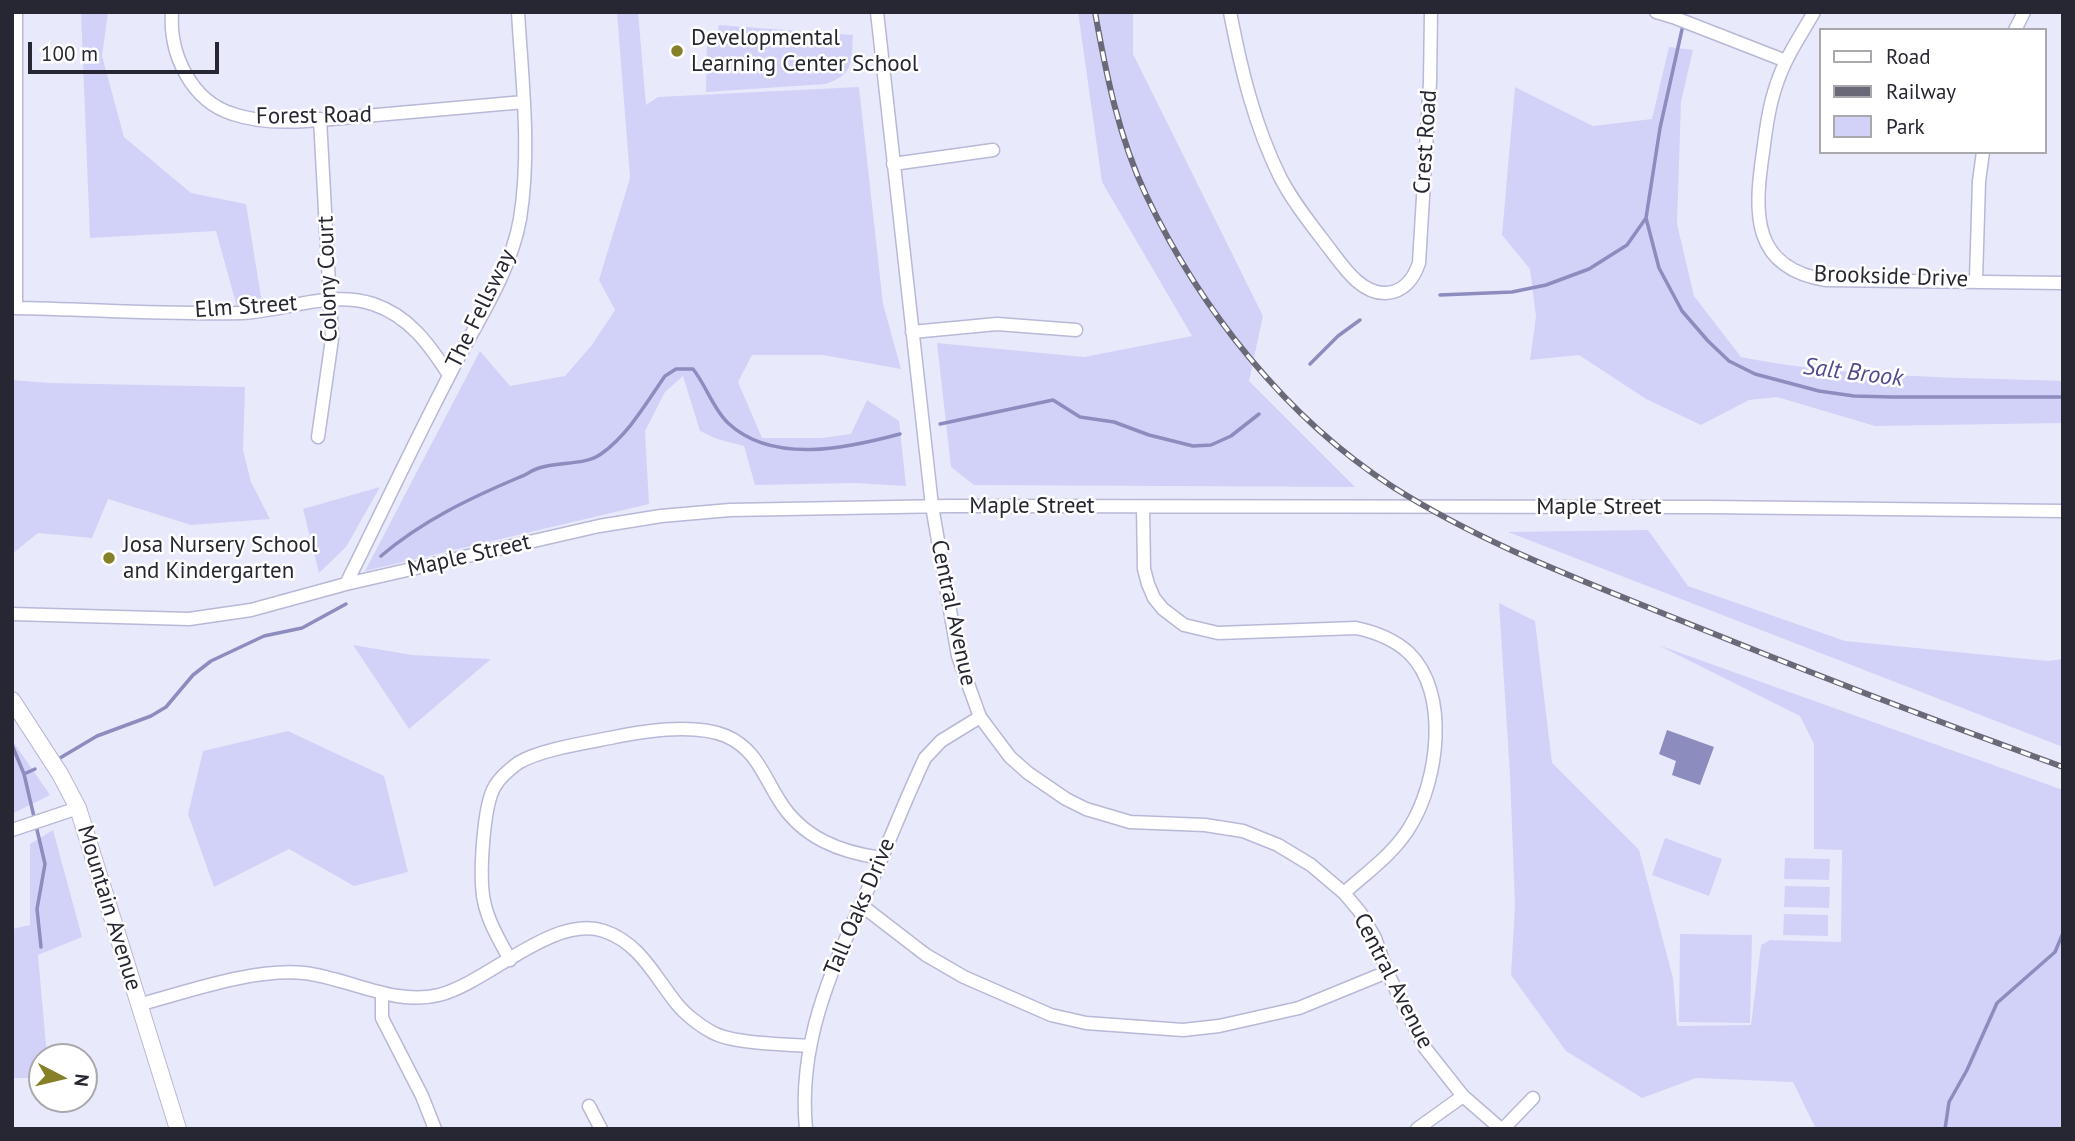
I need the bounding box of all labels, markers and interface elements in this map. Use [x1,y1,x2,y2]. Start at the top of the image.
place label: Developmental Learning Center School [691,24,919,78]
scale bar [32,28,222,72]
legend [1820,28,2047,154]
text: 100 m [41,40,98,67]
marker: Developmental Learning Center School [669,43,685,59]
text: Road [1886,43,1930,70]
text: Railway [1886,78,1956,105]
street label: Crest Road [1409,89,1443,195]
street label: Forest Road [256,101,372,131]
text: Park [1886,113,1925,140]
street label: Colony Court [312,215,344,343]
street label: The Fellsway [440,245,522,373]
street label: Brookside Drive [1813,261,1969,293]
street label: Elm Street [194,290,298,324]
water label: Salt Brook [1802,353,1904,393]
street label: Maple Street [969,492,1095,520]
street label: Maple Street [1536,493,1662,521]
street label: Maple Street [405,528,533,584]
place label: Josa Nursery School and Kindergarten [123,531,318,585]
street label: Central Avenue [924,538,982,688]
marker: Josa Nursery School and Kindergarten [101,550,117,566]
street label: Mountain Avenue [71,822,147,994]
street label: Tall Oaks Drive [819,834,901,980]
street label: Central Avenue [1347,909,1439,1053]
north arrow [28,1043,98,1113]
text: N [69,1073,95,1088]

